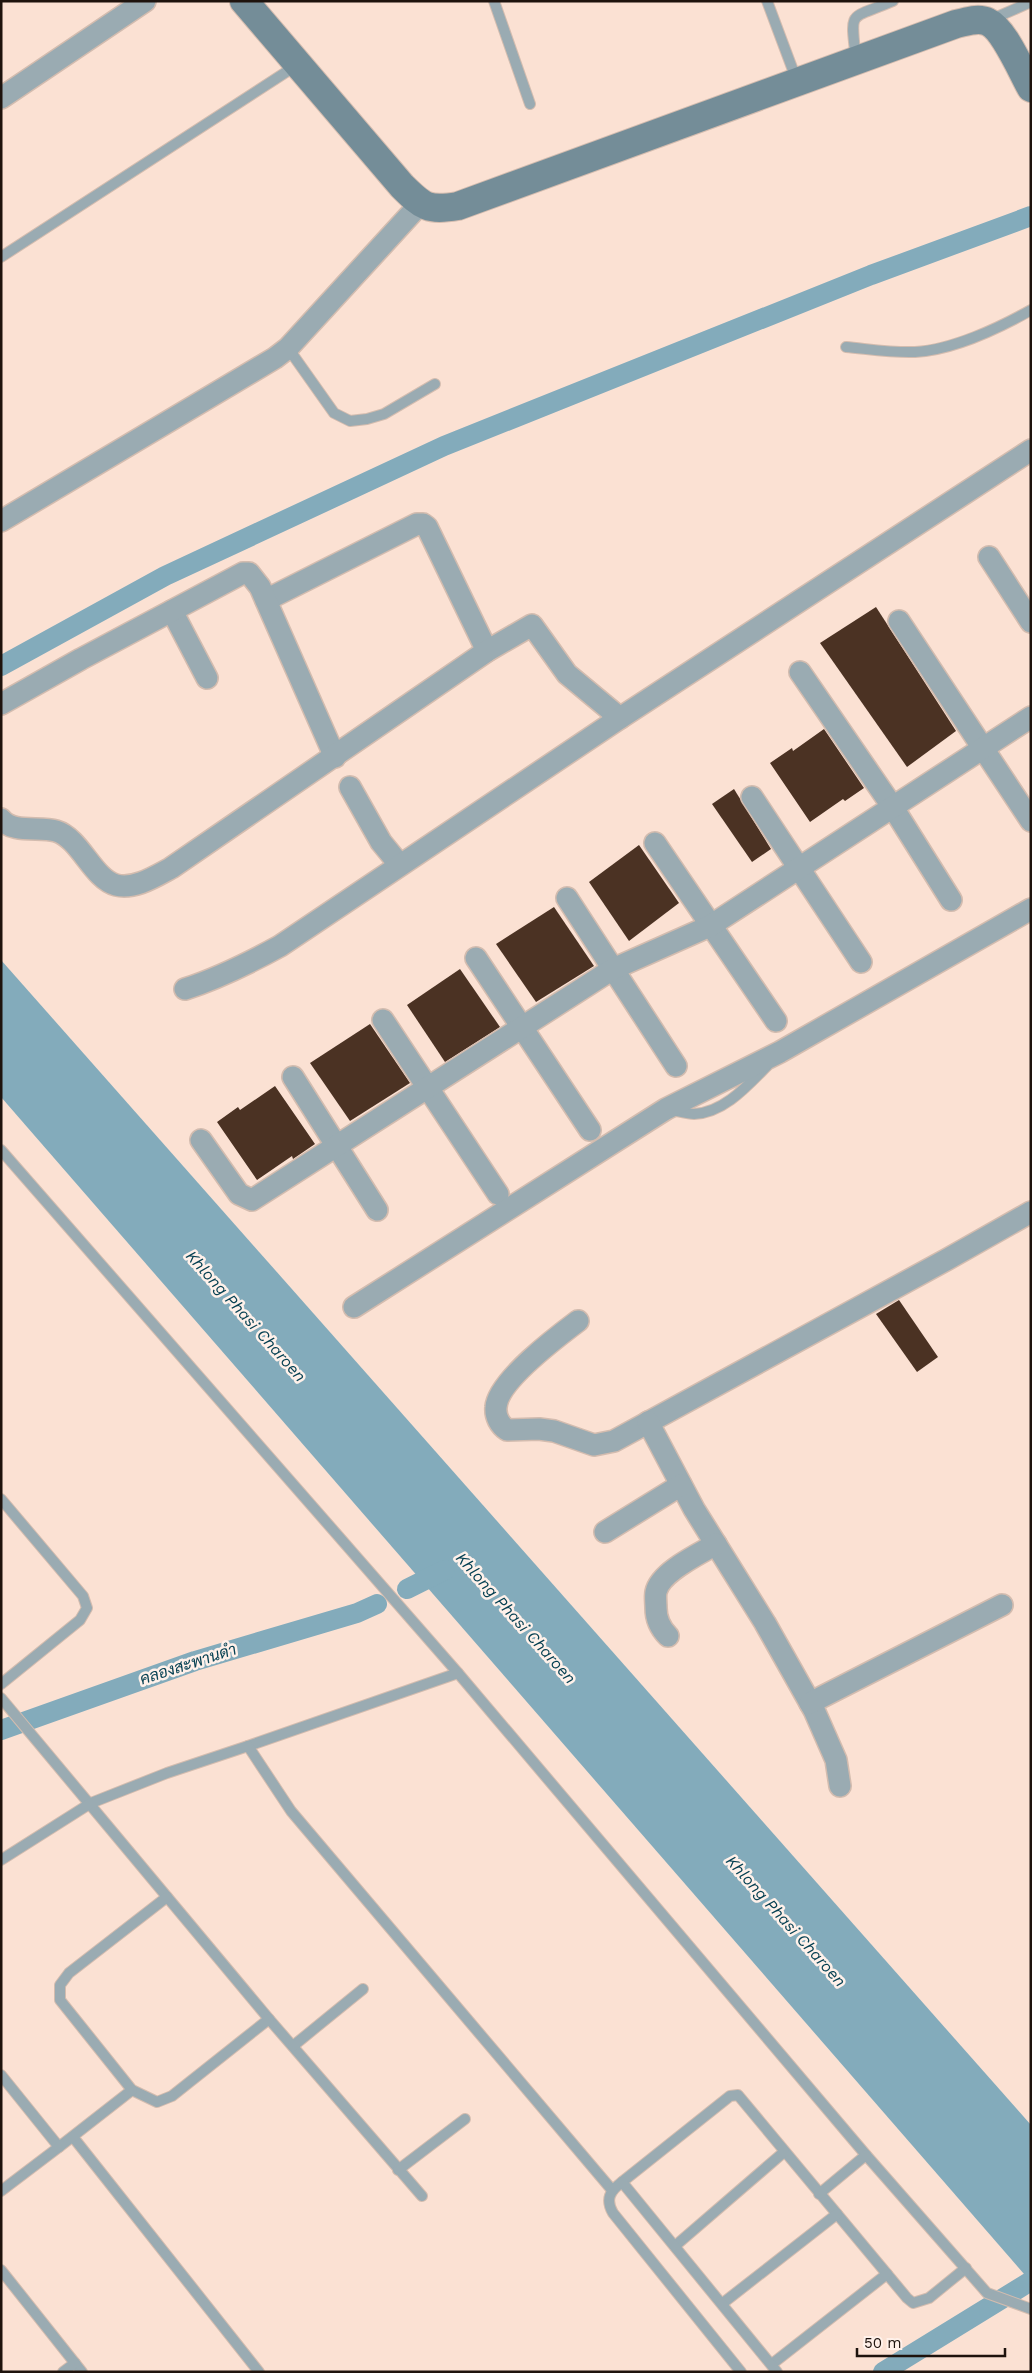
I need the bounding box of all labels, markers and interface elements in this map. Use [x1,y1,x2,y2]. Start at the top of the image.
water label: Khlong Phasi Charoen [182,1246,310,1386]
water label: Khlong Phasi Charoen [452,1548,580,1688]
water label: คลองสะพานดำ [137,1639,239,1689]
water label: Khlong Phasi Charoen [722,1851,850,1991]
scale bar [857,2326,1004,2358]
text: 50 m [864,2334,901,2352]

